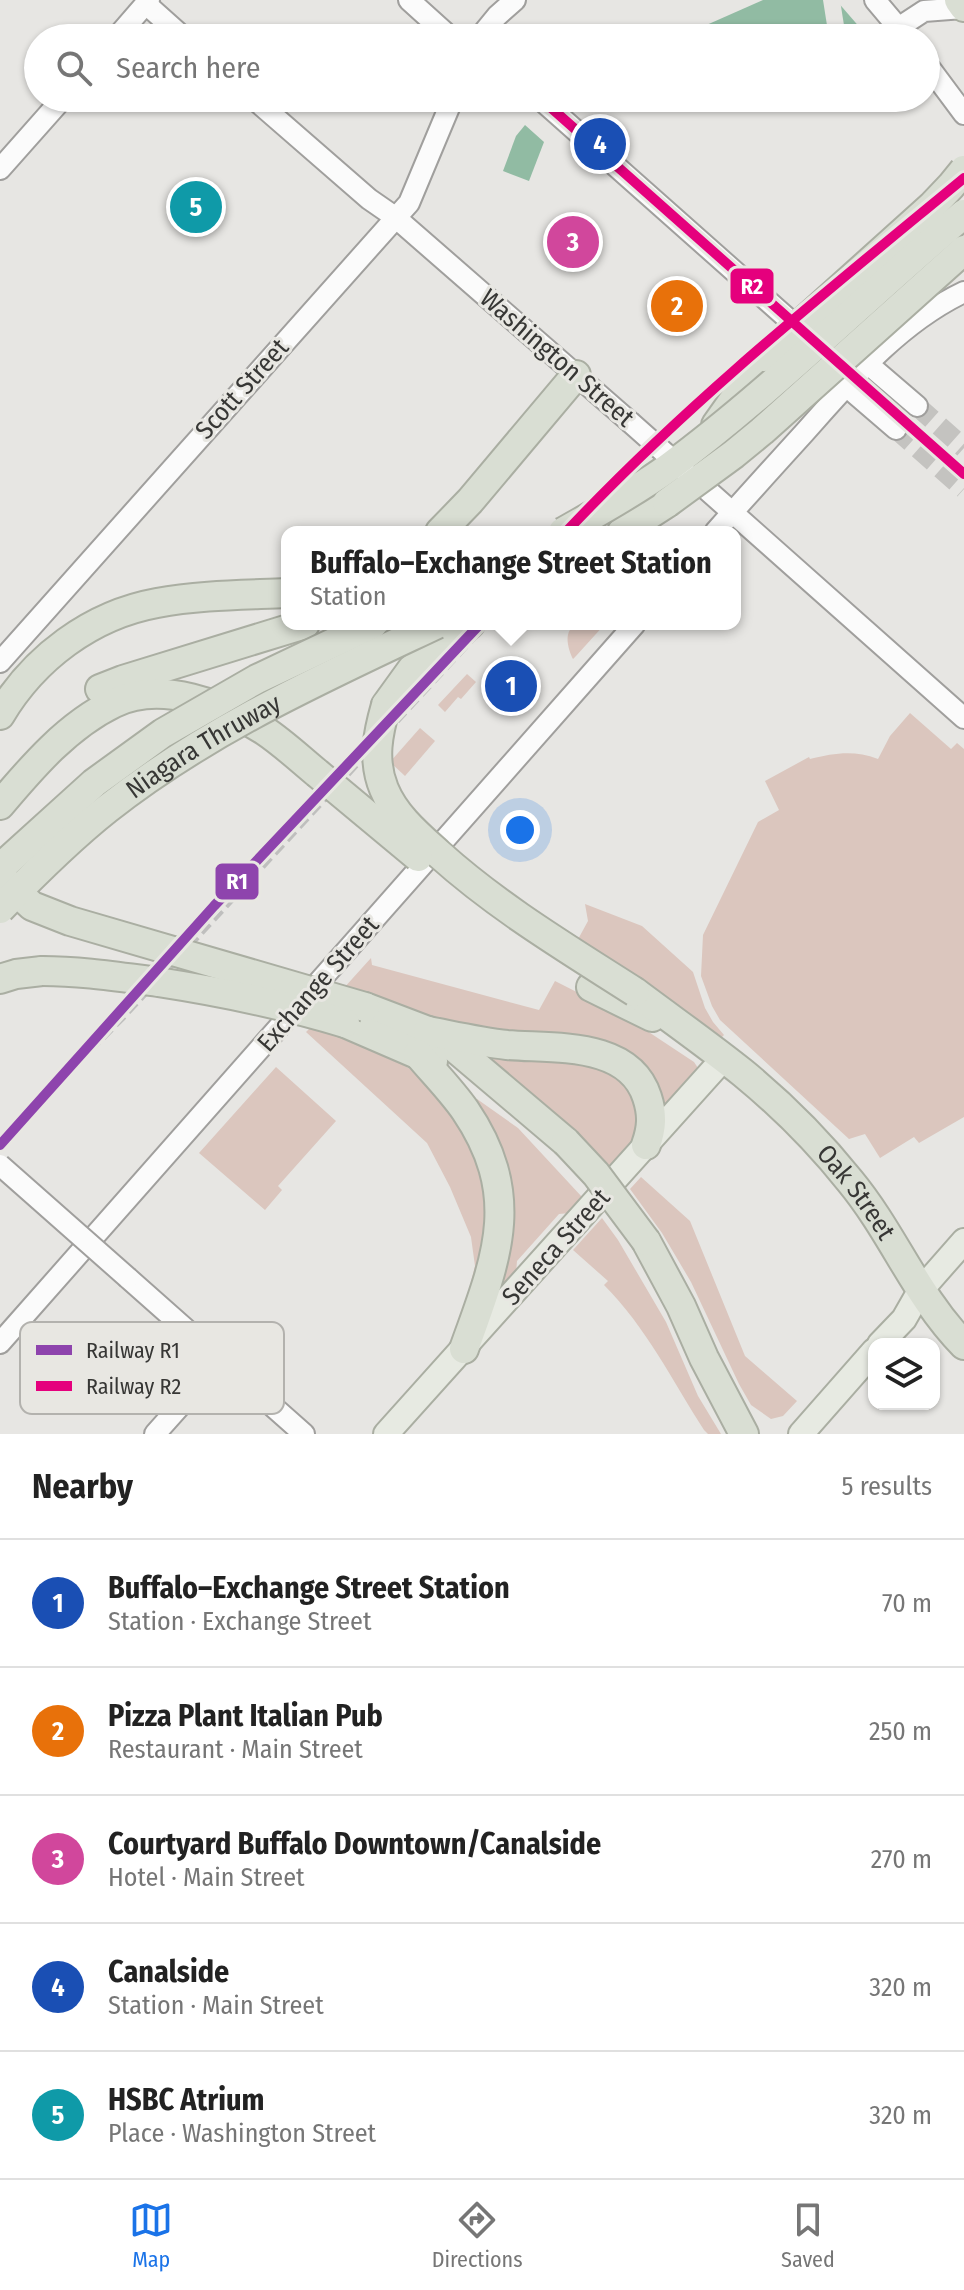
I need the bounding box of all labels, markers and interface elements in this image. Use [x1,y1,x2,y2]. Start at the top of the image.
search box [24,24,940,112]
icon: search [52,46,96,90]
text: Search here [116,50,261,86]
pin: 4 [574,114,626,174]
pin: 5 [170,177,222,237]
pin: 3 [547,212,599,272]
line badge: R2 [729,267,775,305]
text: R2 [741,273,763,300]
pin: 2 [651,276,703,336]
street label: Washington Street [474,283,641,434]
street label: Scott Street [189,332,295,446]
popup [281,526,741,630]
text: Buffalo–Exchange Street Station [310,545,712,581]
text: Station [310,581,387,612]
pin: 1 [485,656,537,716]
street label: Niagara Thruway [120,687,286,805]
your location [500,810,540,850]
line badge: R1 [214,862,260,901]
text: R1 [226,868,248,895]
street label: Exchange Street [251,910,386,1058]
street label: Oak Street [811,1138,902,1246]
street label: Seneca Street [496,1182,617,1312]
legend [20,1322,284,1414]
text: Railway R1 [86,1337,180,1364]
map controls [868,1338,940,1410]
button: layers [868,1338,940,1410]
text: Railway R2 [86,1373,181,1400]
text: Nearby [32,1466,133,1507]
text: 5 results [842,1471,932,1502]
text: Buffalo–Exchange Street Station [108,1570,510,1606]
text: 1 [53,1588,64,1619]
text: 70 m [882,1588,932,1619]
text: Station · Exchange Street [108,1606,371,1637]
text: Pizza Plant Italian Pub [108,1698,383,1734]
text: 2 [52,1716,64,1747]
text: 250 m [869,1716,932,1747]
text: Restaurant · Main Street [108,1734,363,1765]
text: Courtyard Buffalo Downtown/Canalside [108,1826,601,1862]
text: 3 [52,1844,64,1875]
text: 270 m [871,1844,932,1875]
text: Hotel · Main Street [108,1862,305,1893]
text: Canalside [108,1954,229,1990]
text: 4 [51,1972,65,2003]
text: 320 m [869,1972,932,2003]
text: Station · Main Street [108,1990,324,2021]
text: HSBC Atrium [108,2082,264,2118]
text: 5 [52,2100,64,2131]
text: 320 m [869,2100,932,2131]
text: Place · Washington Street [108,2118,376,2149]
tab: Map [129,2198,173,2273]
tab: Directions [432,2198,523,2273]
tab: Saved [781,2198,835,2273]

